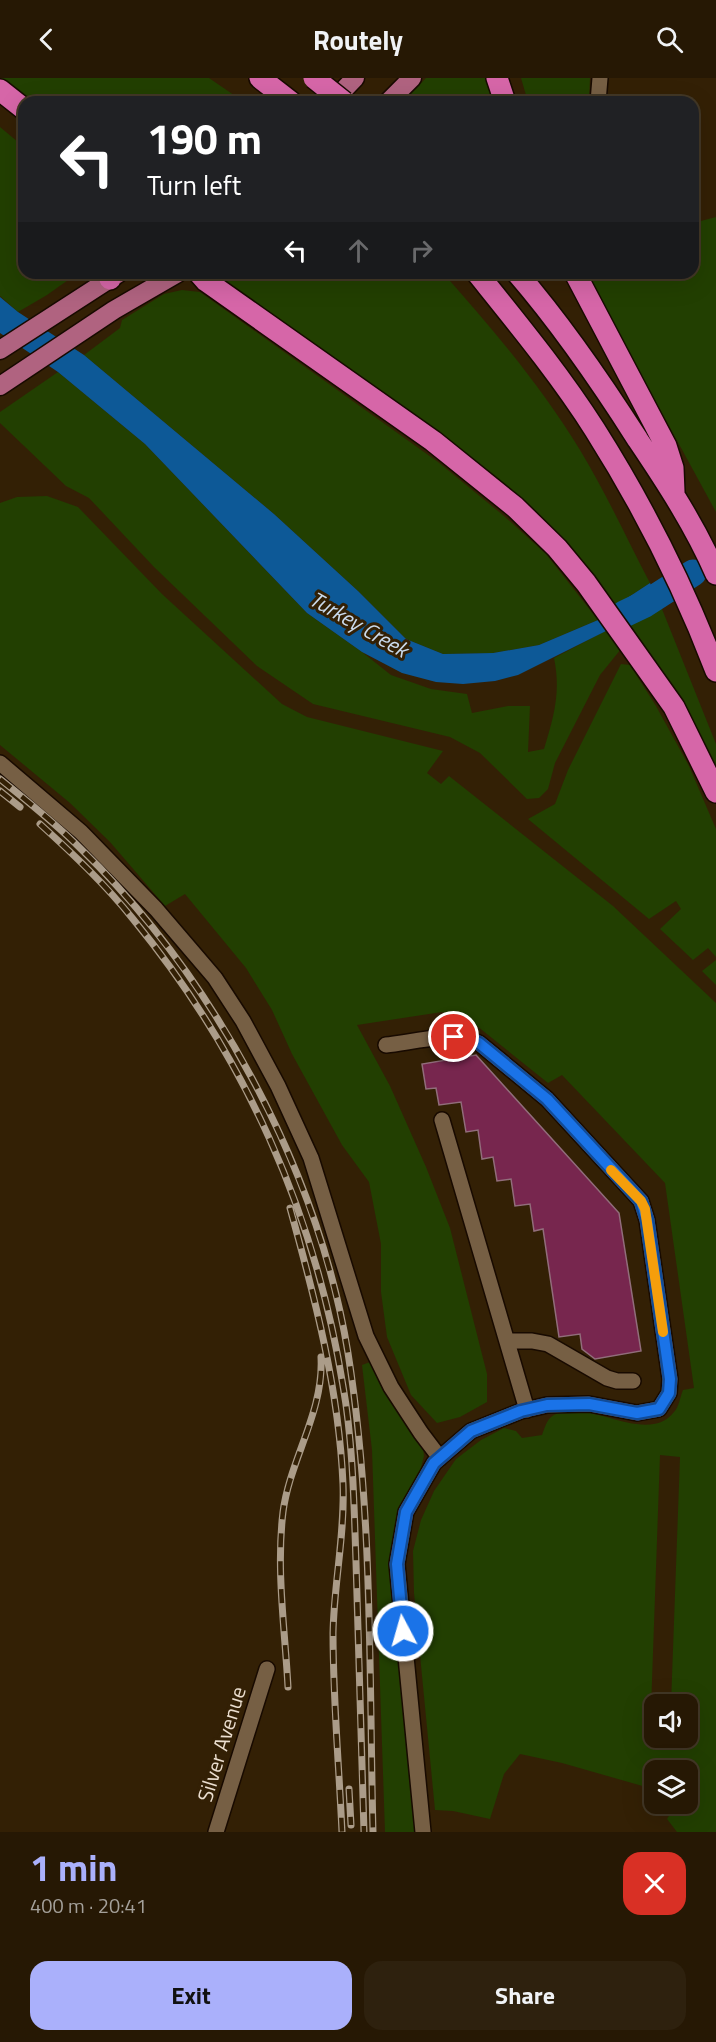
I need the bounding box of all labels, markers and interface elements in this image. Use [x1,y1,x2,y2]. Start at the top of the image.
text: Routely [313,19,403,60]
icon: back [30,23,63,56]
icon: search [653,23,686,56]
text: 190 m [147,106,262,170]
icon: left [48,120,126,198]
text: Turn left [147,164,241,205]
icon: left [279,234,312,267]
icon: ahead [342,234,375,267]
icon: right [405,234,438,267]
water label: Turkey Creek [303,582,417,667]
pin [428,1011,479,1062]
icon: arrive [437,1020,470,1053]
position arrow [371,1599,435,1663]
street label: Silver Avenue [188,1682,254,1806]
map controls [644,1694,698,1814]
button: sound [644,1694,698,1748]
button: layers [644,1760,698,1814]
text: 1 min [30,1840,117,1895]
button: close [623,1852,686,1915]
text: 400 m · 20:41 [30,1890,147,1921]
button: Exit [30,1961,352,2030]
button: Share [364,1961,686,2030]

